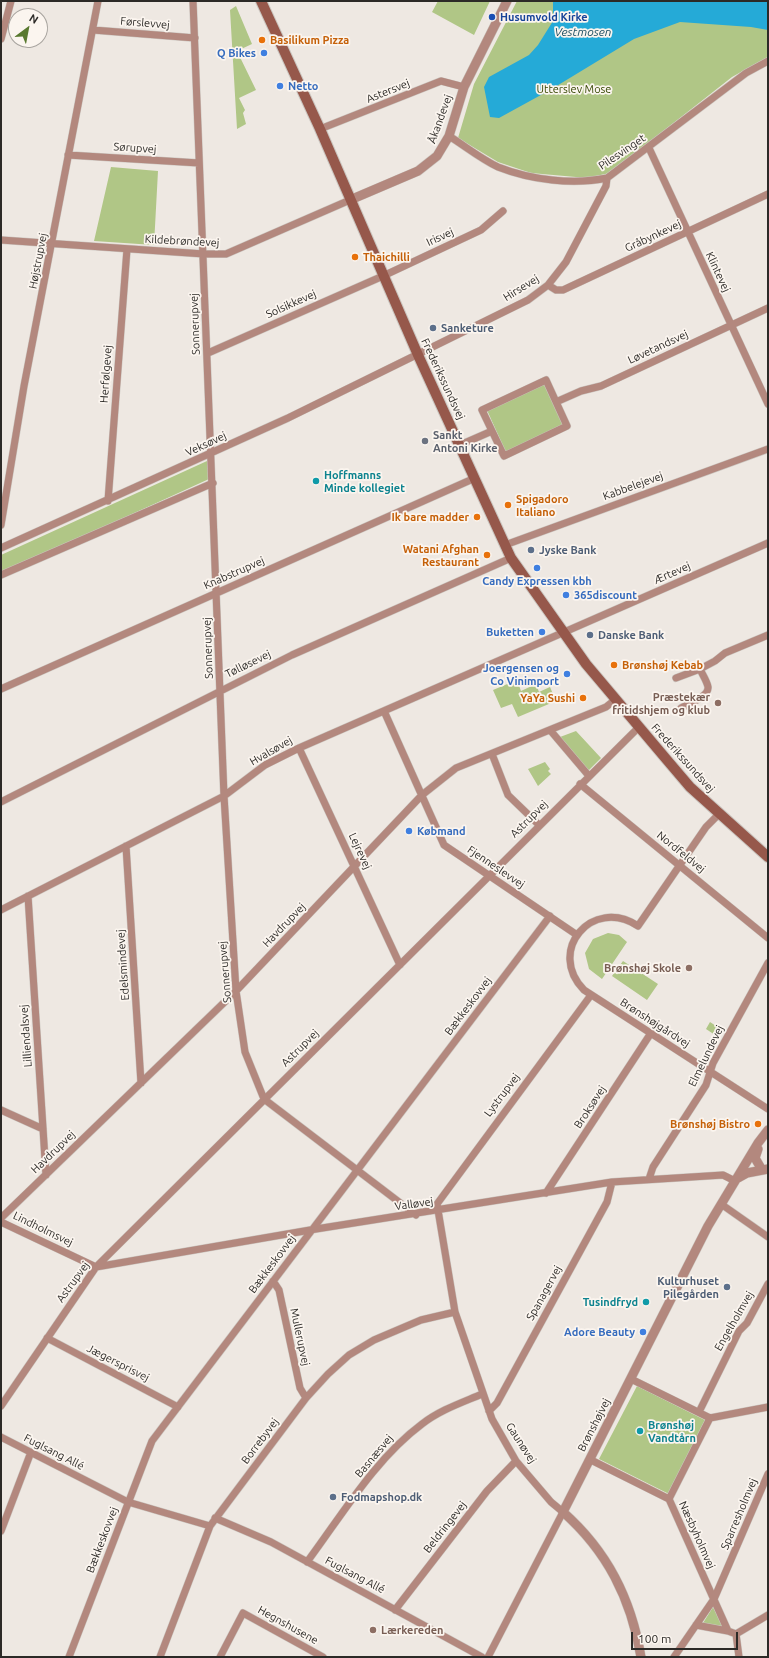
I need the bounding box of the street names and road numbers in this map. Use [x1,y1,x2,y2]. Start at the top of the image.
street label: Førslevvej [120,14,170,32]
street label: Astersvej [364,76,412,106]
street label: Åkandevej [425,93,455,145]
street label: Pilesvinget [596,131,648,173]
street label: Sørupvej [113,140,157,156]
street label: Gråbynkevej [623,217,683,255]
street label: Irisvej [424,225,456,249]
street label: Højstrupvej [26,232,50,290]
street label: Kildebrøndevej [144,232,220,250]
street label: Klintevej [703,250,733,294]
street label: Hirsevej [501,272,541,304]
street label: Solsikkevej [264,287,318,321]
street label: Sonnerupvej [187,293,203,355]
street label: Løvetandsvej [626,327,690,367]
street label: Frederikssundsvej [418,336,468,422]
street label: Herfølgevej [97,345,115,403]
street label: Veksøvej [184,429,228,459]
street label: Kabbelejevej [601,469,665,503]
street label: Knabstrupvej [202,554,266,592]
street label: Ærtevej [652,559,692,587]
street label: Sonnerupvej [200,617,216,679]
street label: Tølløsevej [223,647,273,681]
street label: Frederikssundsvej [649,721,717,795]
street label: Hvalsøvej [247,734,295,768]
street label: Astrupvej [508,798,550,840]
street label: Nordfeldvej [654,828,708,876]
street label: Lejrevej [346,831,374,871]
street label: Fjenneslevvej [465,843,527,891]
street label: Havdrupvej [260,900,308,950]
street label: Edelsmindevej [114,929,132,1001]
street label: Sonnerupvej [216,941,234,1003]
street label: Bækkeskovvej [442,974,494,1038]
street label: Brønshøjgårdvej [618,995,692,1051]
street label: Lilliendalsvej [17,1004,35,1068]
street label: Elmelundevej [685,1023,727,1089]
street label: Astrupvej [279,1027,321,1069]
street label: Lystrupvej [481,1071,523,1119]
street label: Broksøvej [571,1083,609,1131]
street label: Havdrupvej [28,1128,78,1176]
street label: Valløvej [394,1195,434,1213]
street label: Lindholmsvej [11,1209,75,1249]
street label: Bækkeskovvej [246,1232,298,1296]
street label: Astrupvej [54,1259,92,1305]
street label: Spanagervej [524,1263,564,1323]
street label: Engelholmvej [712,1289,756,1353]
street label: Mullerupvej [287,1307,313,1367]
street label: Jægersprisvej [85,1342,151,1384]
street label: Brønshøjvej [575,1396,613,1454]
street label: Borrebyvej [239,1416,281,1466]
street label: Gaunøvej [503,1420,539,1466]
street label: Fuglsang Allé [22,1431,86,1473]
street label: Basnæsvej [352,1432,396,1480]
street label: Sparresholmvej [718,1476,760,1552]
street label: Beldringevej [421,1499,469,1555]
street label: Næsbyholmvej [676,1499,718,1571]
street label: Bækkeskovvej [83,1505,121,1575]
street label: Fuglsang Allé [323,1554,387,1596]
street label: Hegnshusene [256,1603,320,1647]

